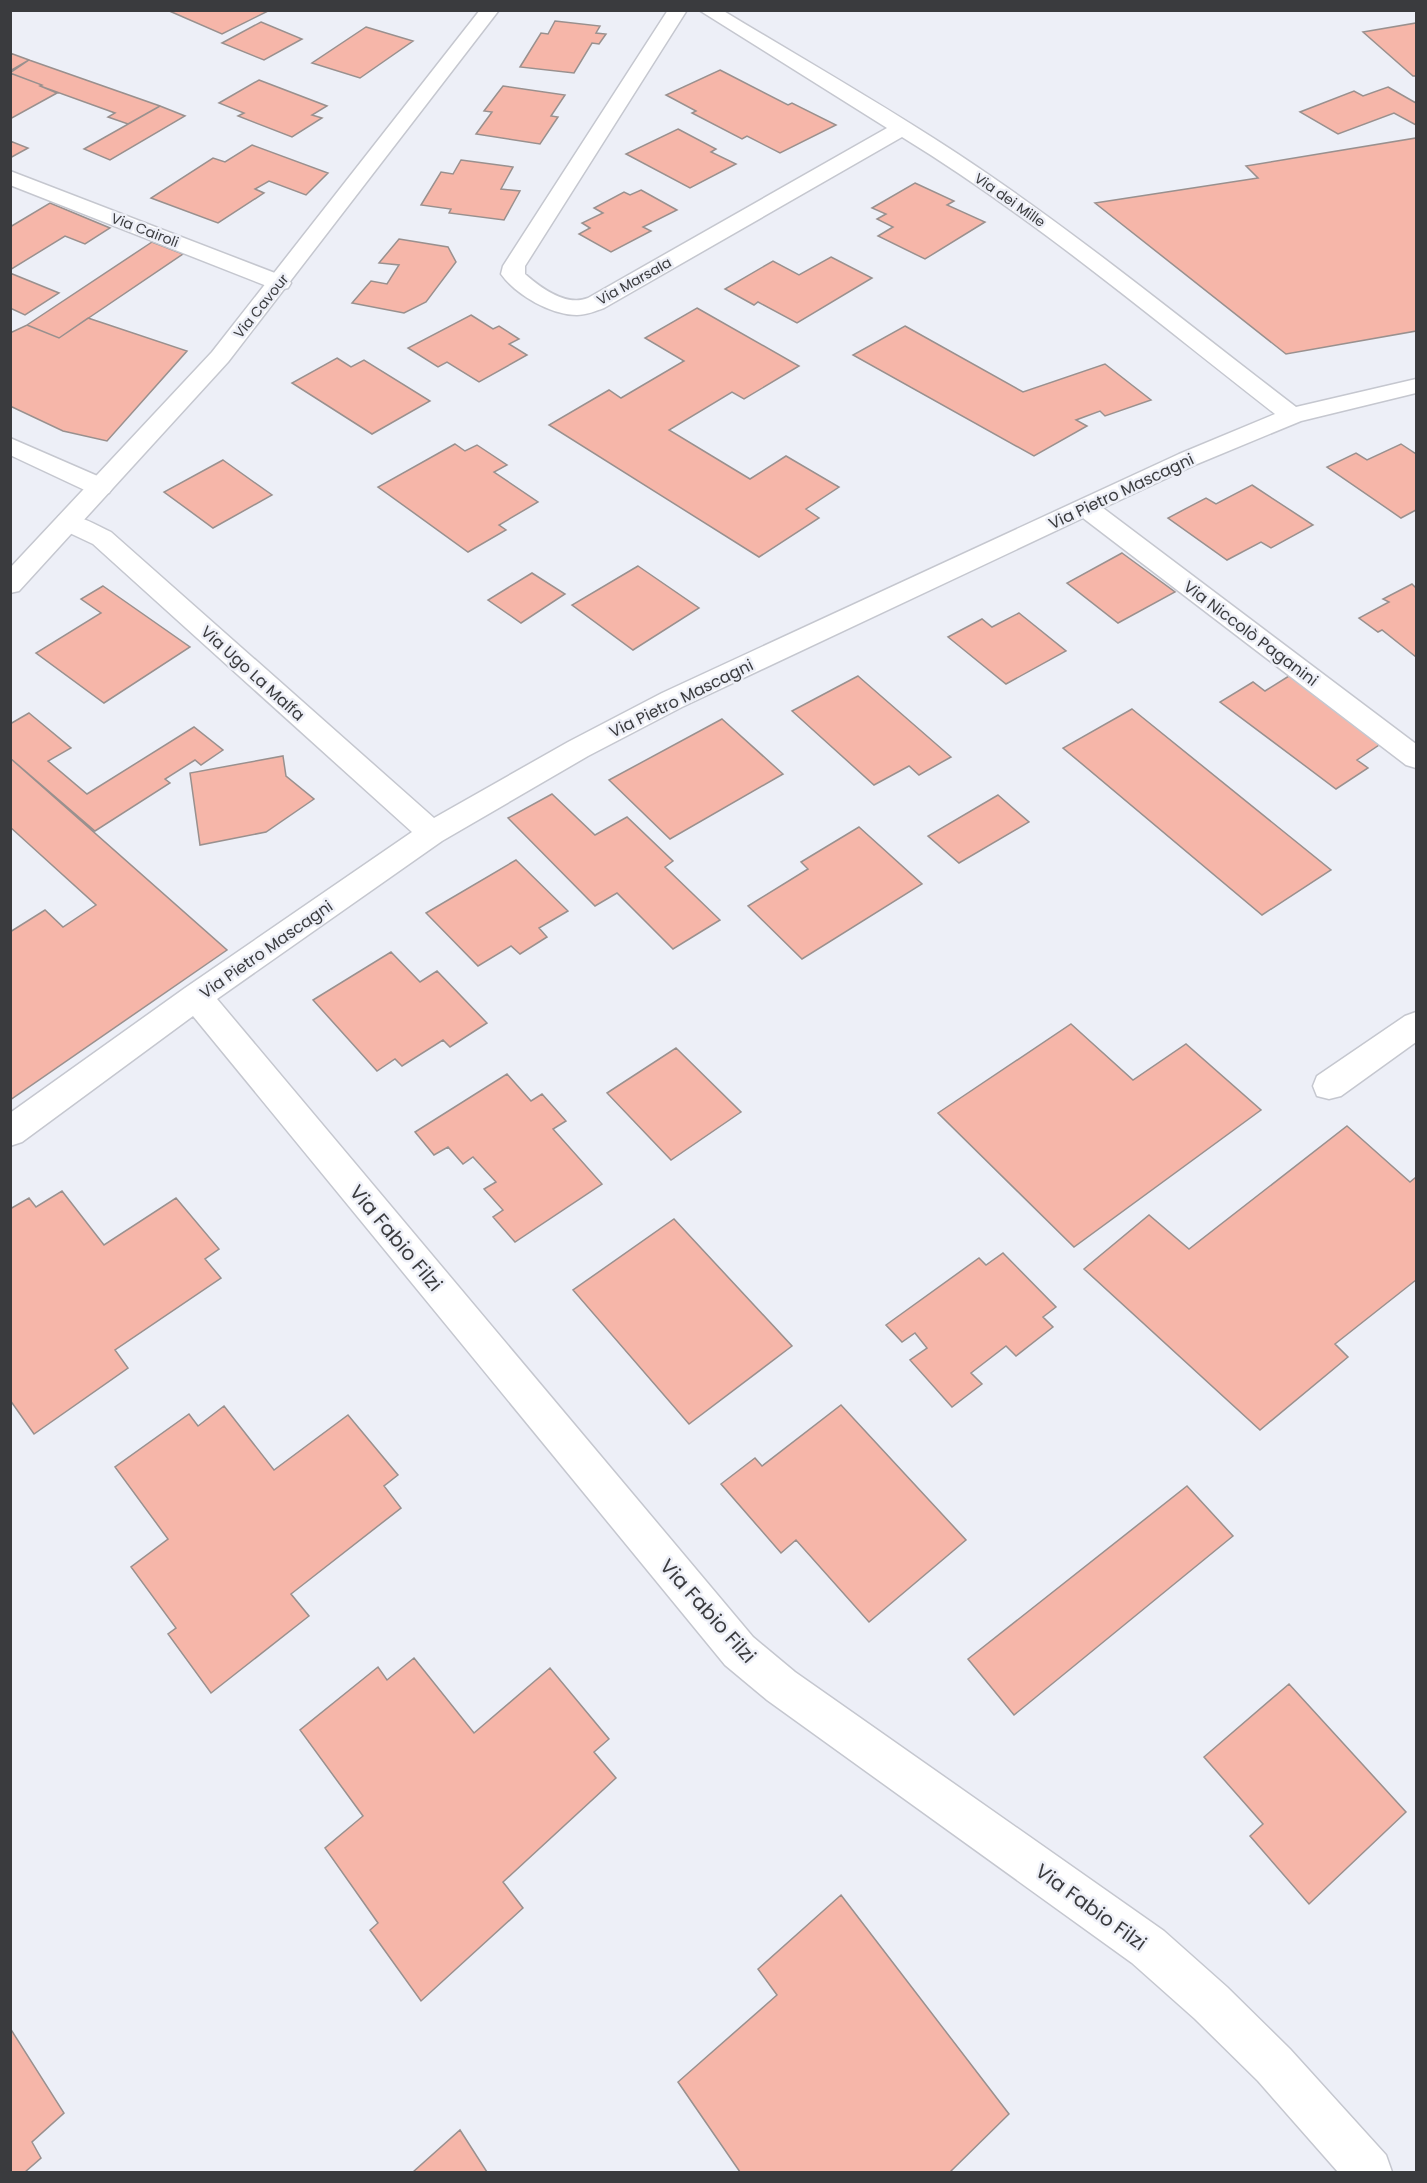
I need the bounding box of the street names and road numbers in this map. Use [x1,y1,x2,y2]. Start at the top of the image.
street label: Via dei Mille [970,168,1050,232]
street label: Via Cairoli [108,208,182,252]
street label: Via Marsala [593,252,675,310]
street label: Via Cavour [229,270,293,342]
street label: Via Pietro Mascagni [1045,448,1198,535]
street label: Via Niccolò Paganini [1179,575,1323,692]
street label: Via Ugo La Malfa [196,620,310,726]
street label: Via Pietro Mascagni [605,654,757,743]
street label: Via Pietro Mascagni [195,895,337,1004]
street label: Via Fabio Filzi [343,1179,449,1297]
street label: Via Fabio Filzi [654,1553,762,1669]
street label: Via Fabio Filzi [1030,1857,1152,1957]

